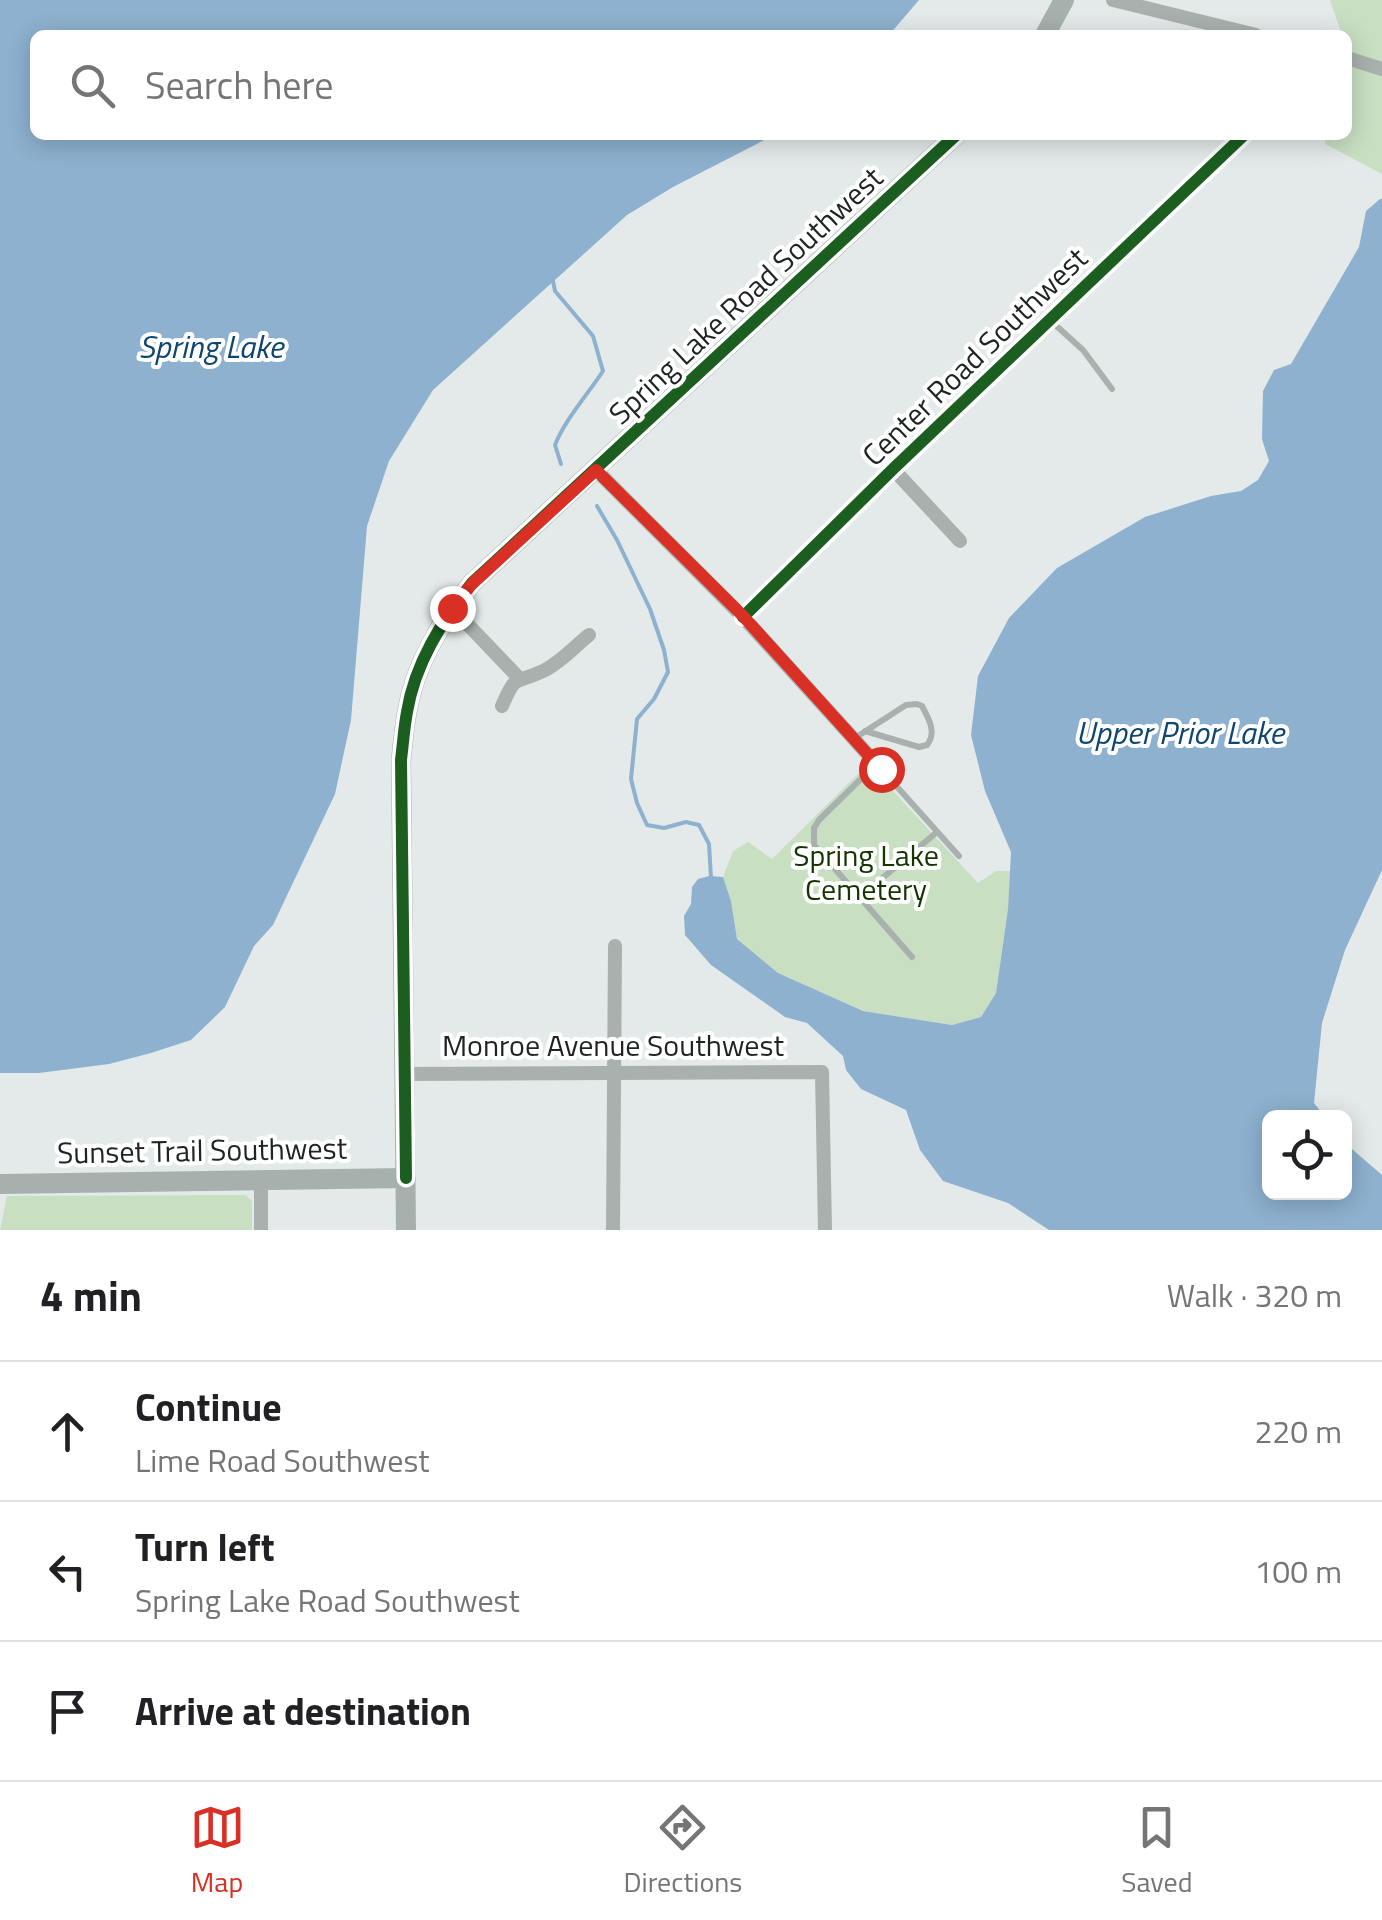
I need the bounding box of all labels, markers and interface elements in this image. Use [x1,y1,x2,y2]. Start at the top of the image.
search box [30,30,1352,140]
text: Search here [145,56,333,114]
icon: search [65,58,120,113]
street label: Spring Lake Road Southwest [598,155,893,435]
street label: Center Road Southwest [851,236,1098,476]
water label: Spring Lake [139,322,286,370]
route end [430,586,476,632]
water label: Upper Prior Lake [1076,708,1286,756]
route start [859,747,905,793]
park label: Spring Lake Cemetery [793,832,939,912]
street label: Monroe Avenue Southwest [442,1022,784,1068]
map controls [1262,1110,1352,1200]
button: locate [1262,1110,1352,1200]
street label: Sunset Trail Southwest [57,1124,348,1176]
text: 4 min [40,1263,142,1327]
text: Walk · 320 m [1167,1271,1342,1319]
text: Continue [135,1378,282,1436]
icon: ahead [40,1404,95,1459]
text: 220 m [1254,1407,1342,1455]
text: Lime Road Southwest [135,1436,430,1484]
text: Turn left [135,1518,275,1576]
icon: left [40,1544,95,1599]
text: 100 m [1254,1547,1342,1595]
text: Spring Lake Road Southwest [135,1576,520,1624]
text: Arrive at destination [135,1682,471,1740]
icon: arrive [40,1684,95,1739]
tab: Map [190,1800,245,1903]
tab: Directions [624,1800,742,1903]
tab: Saved [1121,1800,1192,1903]

